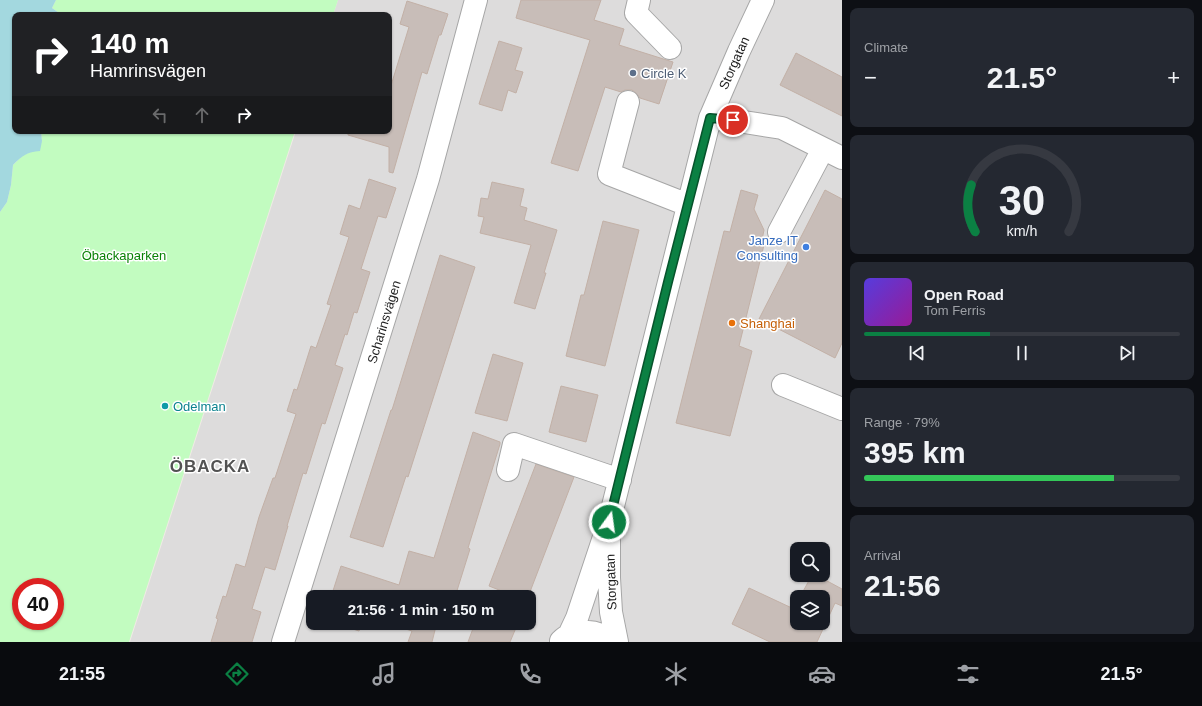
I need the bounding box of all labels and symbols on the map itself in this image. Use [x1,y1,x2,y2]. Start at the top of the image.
street label: Storgatan [716,34,752,92]
place label: Circle K [641,66,687,81]
marker: Circle K [628,68,638,78]
pin [716,103,750,137]
place label: Janze IT Consulting [737,233,798,263]
marker: Janze IT Consulting [801,242,811,252]
park label: Öbackaparken [82,248,166,263]
street label: Scharinsvägen [364,279,404,365]
place label: Shanghai [740,316,795,331]
marker: Shanghai [727,318,737,328]
place label: Odelman [173,399,226,414]
marker: Odelman [160,401,170,411]
district label: ÖBACKA [170,457,250,476]
position arrow [588,501,630,543]
street label: Storgatan [603,554,619,610]
speed limit sign: 40 [12,578,64,630]

